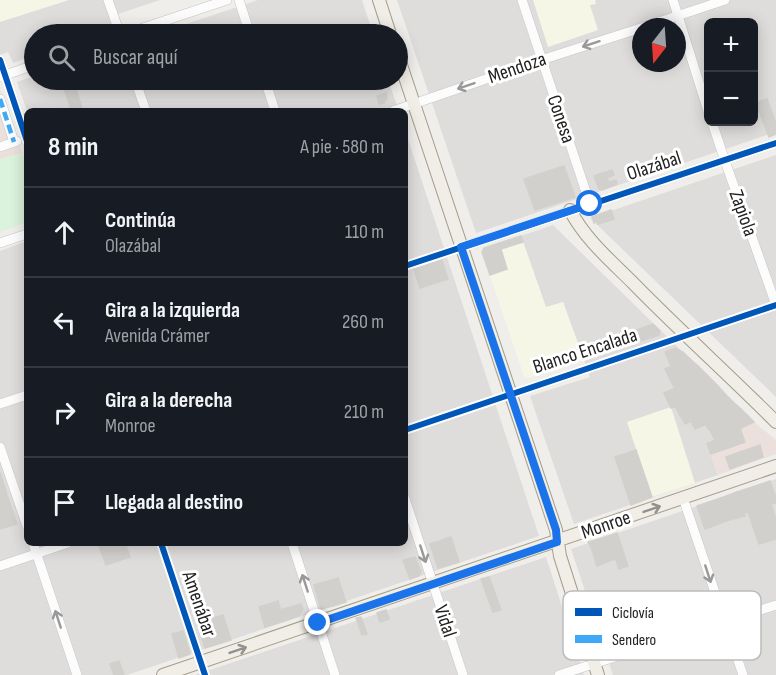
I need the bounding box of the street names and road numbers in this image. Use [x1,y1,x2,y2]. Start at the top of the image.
street label: Mendoza [485,47,549,89]
street label: Conesa [542,92,580,146]
street label: Olazábal [624,146,684,186]
street label: Zapiola [724,187,762,239]
street label: Blanco Encalada [530,323,640,379]
street label: Monroe [578,505,634,545]
street label: Amenábar [176,567,221,640]
street label: Vidal [429,602,461,640]

